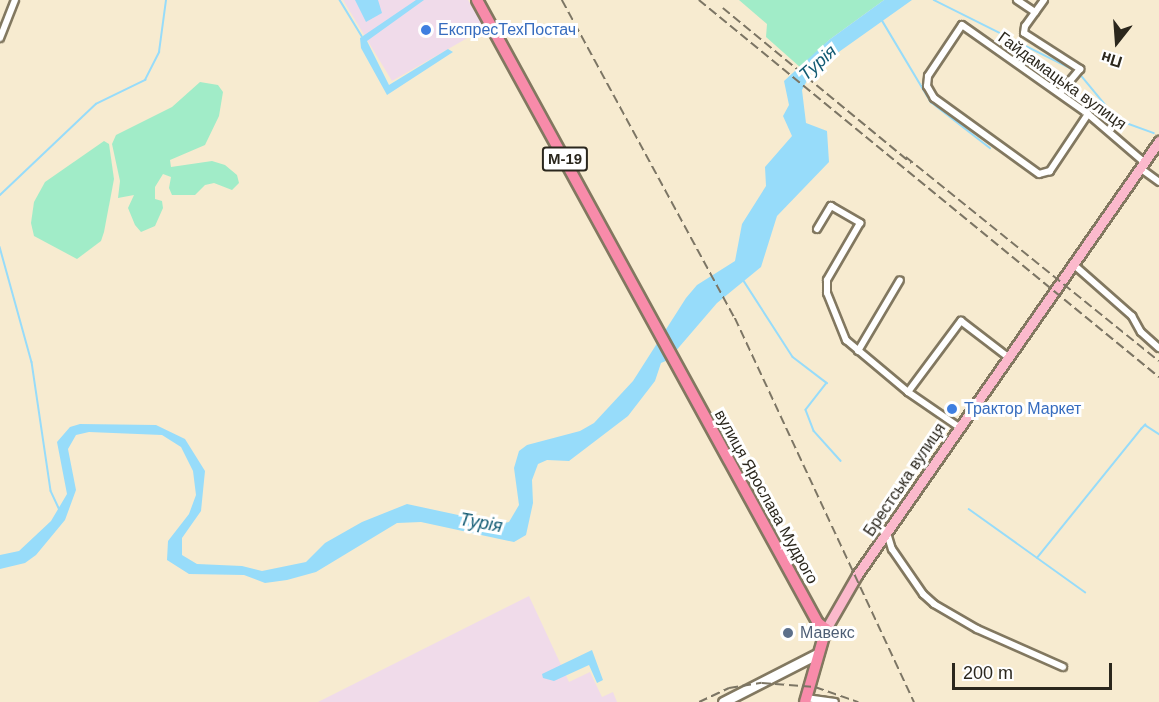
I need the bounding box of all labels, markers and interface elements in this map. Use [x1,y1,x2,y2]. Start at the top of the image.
north arrow [1087,12,1147,72]
place label: ЕкспресТехПостач [438,20,576,40]
marker: ЕкспресТехПостач [419,23,433,37]
street label: Гайдамацька вулиця [994,28,1130,134]
water label: Турія [795,41,841,85]
text: Пн [1099,48,1124,71]
road number: М-19 [541,147,589,171]
place label: Трактор Маркет [964,399,1081,419]
marker: Трактор Маркет [945,402,959,416]
street label: вулиця Ярослава Мудрого [710,407,822,587]
street label: Брестська вулиця [860,420,950,540]
water label: Турія [458,509,504,537]
place label: Мавекс [800,623,855,643]
marker: Мавекс [781,626,795,640]
scale bar [955,651,1116,689]
text: 200 m [963,663,1013,683]

